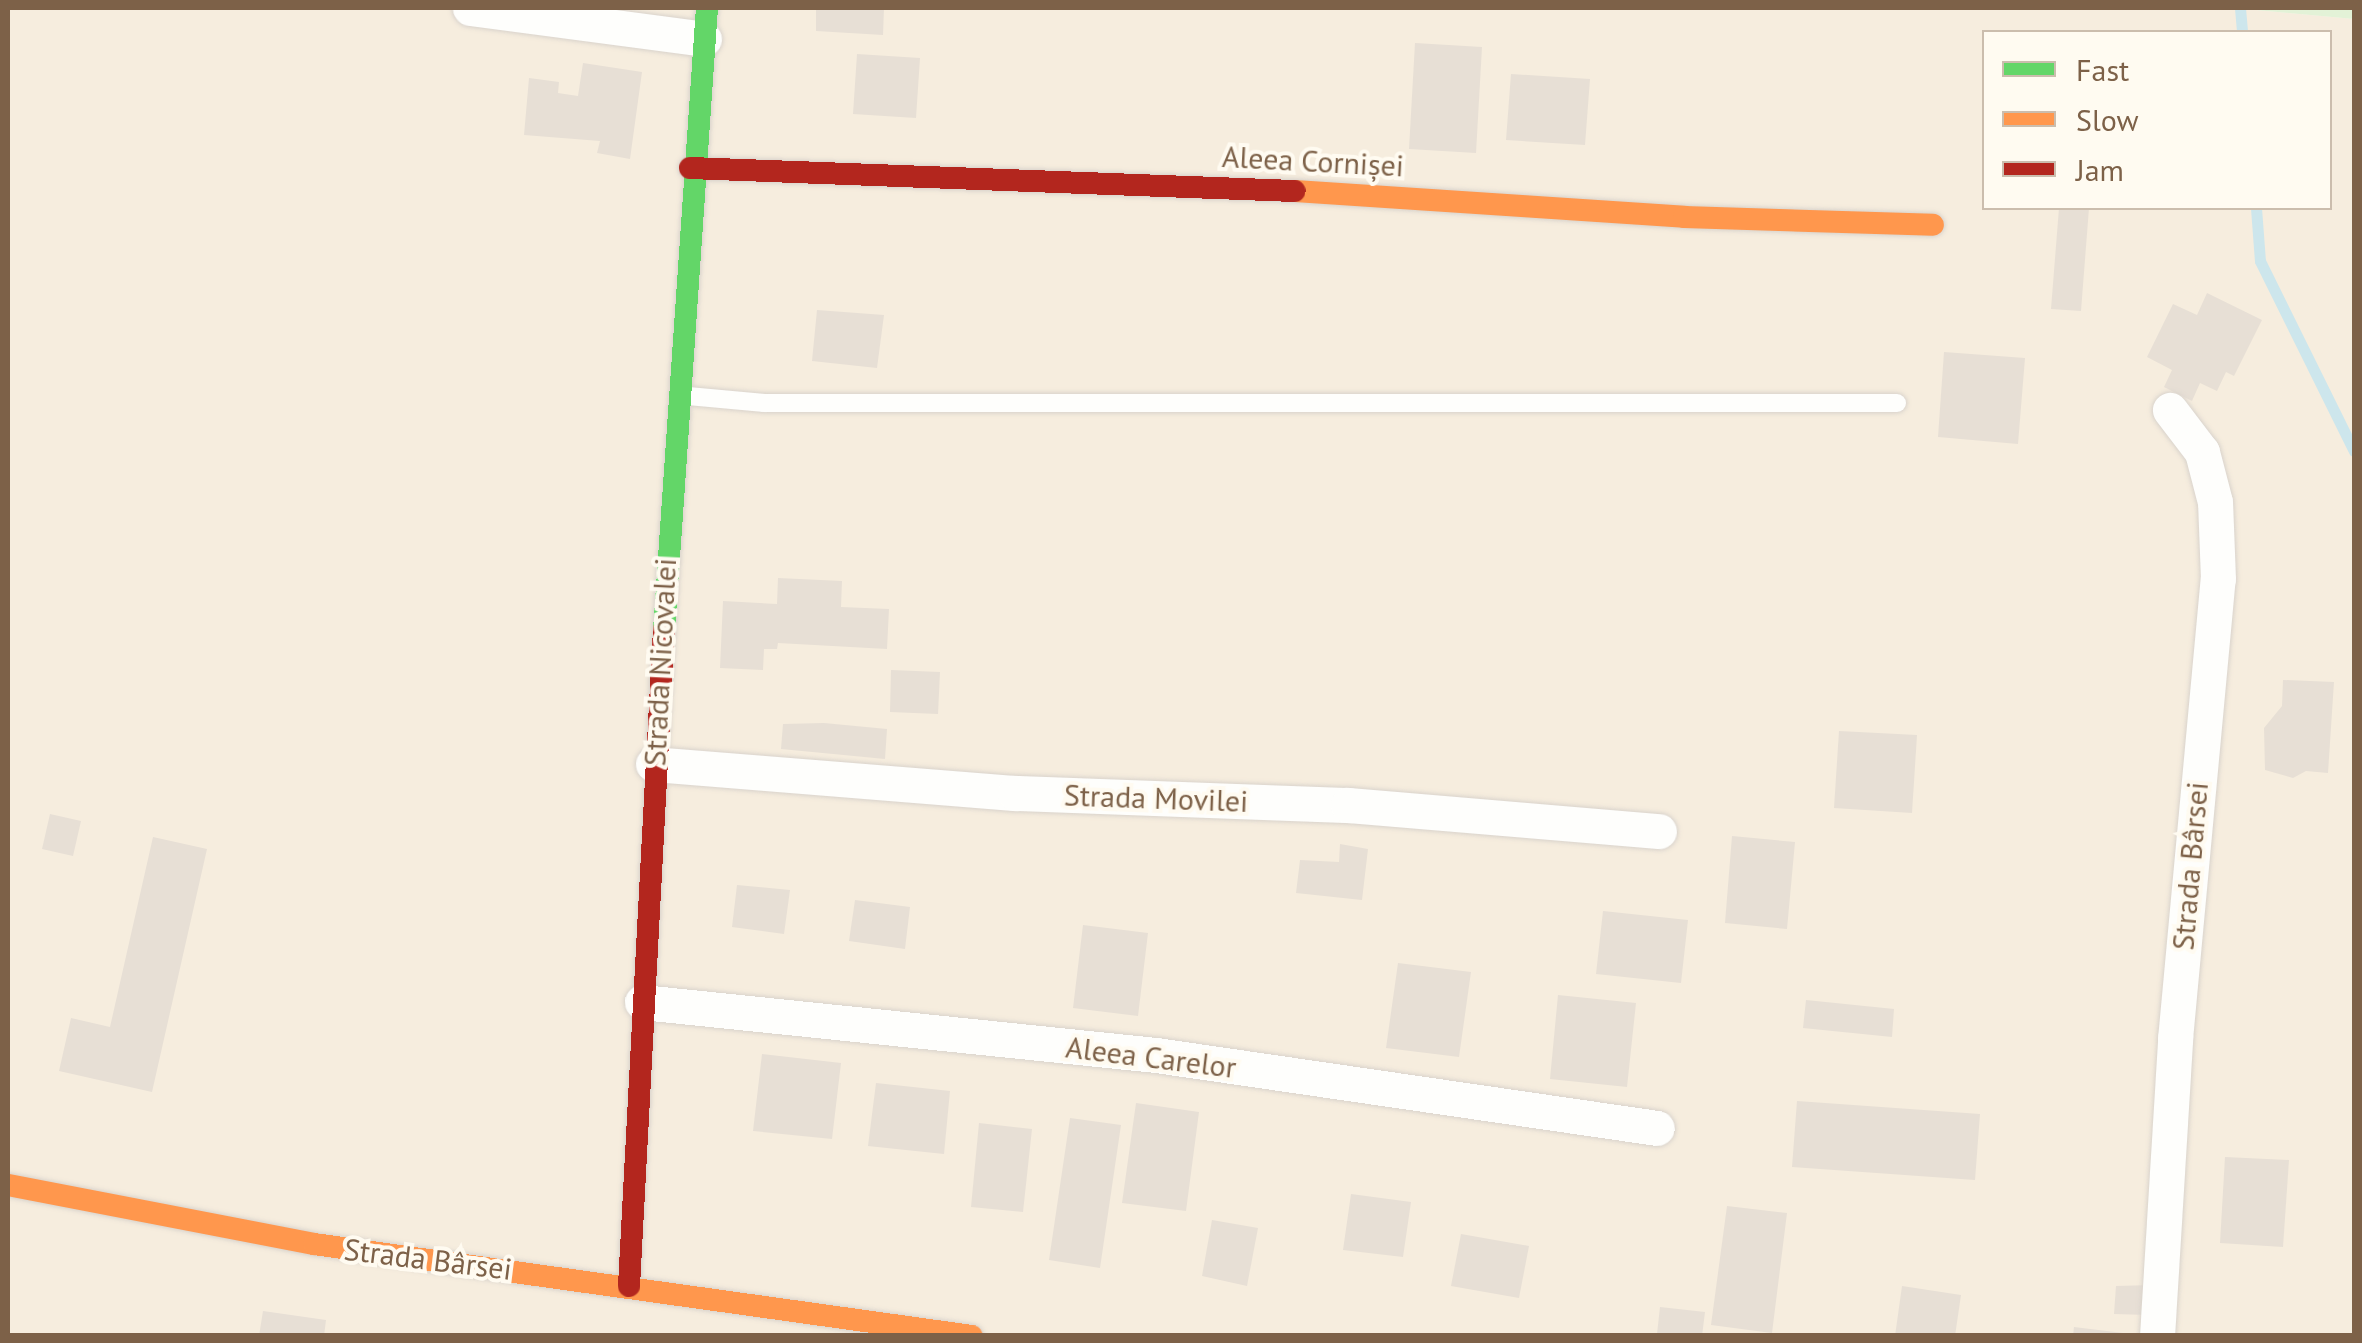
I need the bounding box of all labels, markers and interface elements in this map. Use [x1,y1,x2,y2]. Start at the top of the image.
legend [1982,30,2332,210]
text: Fast [2076,50,2129,89]
text: Slow [2076,100,2139,139]
street label: Aleea Cornișei [1221,138,1405,184]
text: Jam [2076,150,2124,189]
street label: Strada Nicovalei [637,557,683,767]
street label: Strada Movilei [1063,777,1249,819]
street label: Strada Bârsei [2165,780,2215,952]
street label: Aleea Carelor [1064,1029,1238,1085]
street label: Strada Bârsei [342,1231,514,1287]

